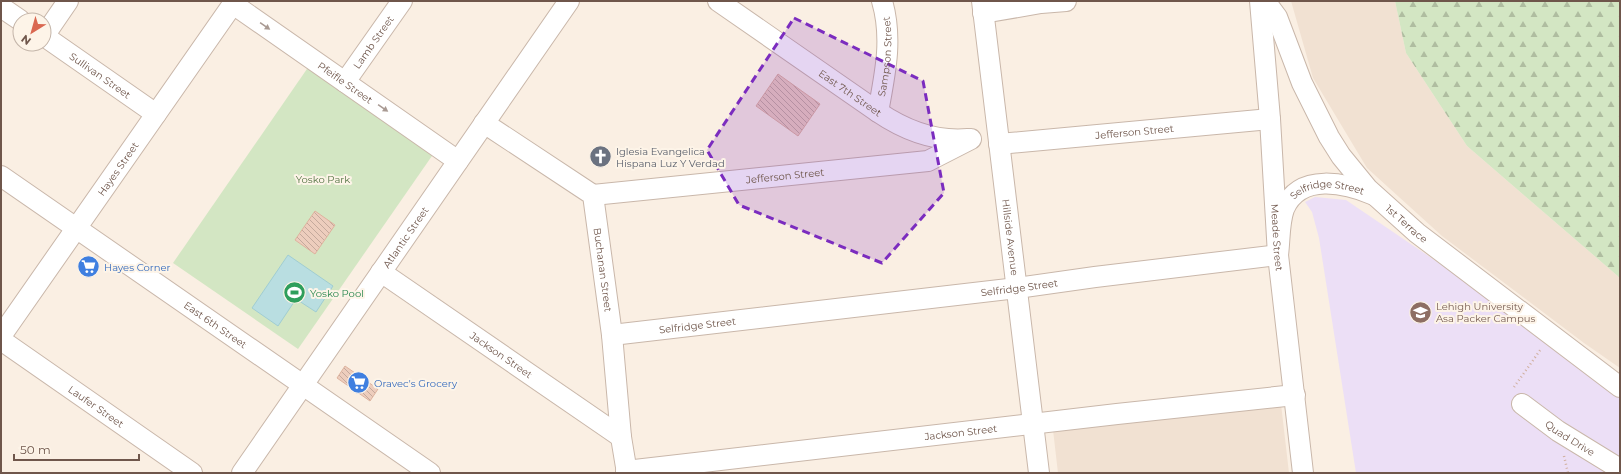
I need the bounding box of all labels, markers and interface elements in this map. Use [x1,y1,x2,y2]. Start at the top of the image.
north arrow [12,12,52,52]
street label: Lamb Street [350,13,396,71]
street label: Sampson Street [875,16,894,97]
one-way arrow [259,22,270,30]
text: N [18,32,34,48]
street label: Sullivan Street [67,49,133,101]
street label: Pfeifle Street [315,59,375,106]
street label: East 7th Street [816,66,884,119]
one-way arrow [378,104,388,112]
street label: Jefferson Street [1094,121,1174,142]
street label: Hayes Street [94,139,141,198]
church icon: Iglesia Evangelica Hispana Luz Y Verdad [588,144,614,170]
place label: Iglesia Evangelica Hispana Luz Y Verdad [616,145,725,170]
street label: Jefferson Street [744,165,825,186]
park label: Yosko Park [296,173,350,186]
street label: Selfridge Street [1287,177,1366,202]
street label: Hillside Avenue [999,198,1022,276]
street label: 1st Terrace [1383,202,1430,245]
street label: Atlantic Street [380,204,431,270]
street label: Meade Street [1269,204,1286,272]
street label: Buchanan Street [591,227,615,313]
supermarket icon: Hayes Corner [76,254,102,280]
place label: Hayes Corner [104,261,171,274]
street label: Selfridge Street [980,276,1059,299]
sports icon: Yosko Pool [282,280,308,306]
place label: Yosko Pool [310,287,364,300]
street label: East 6th Street [182,298,250,351]
school or university icon: Lehigh University Asa Packer Campus [1408,299,1434,325]
place label: Lehigh University Asa Packer Campus [1436,300,1535,325]
street label: Selfridge Street [658,314,737,336]
street label: Jackson Street [467,328,535,381]
supermarket icon: Oravec's Grocery [345,370,371,396]
place label: Oravec's Grocery [374,377,458,390]
street label: Laufer Street [66,382,126,430]
street label: Quad Drive [1543,417,1597,459]
street label: Jackson Street [923,421,998,443]
scale bar [14,436,139,462]
text: 50 m [20,442,51,457]

